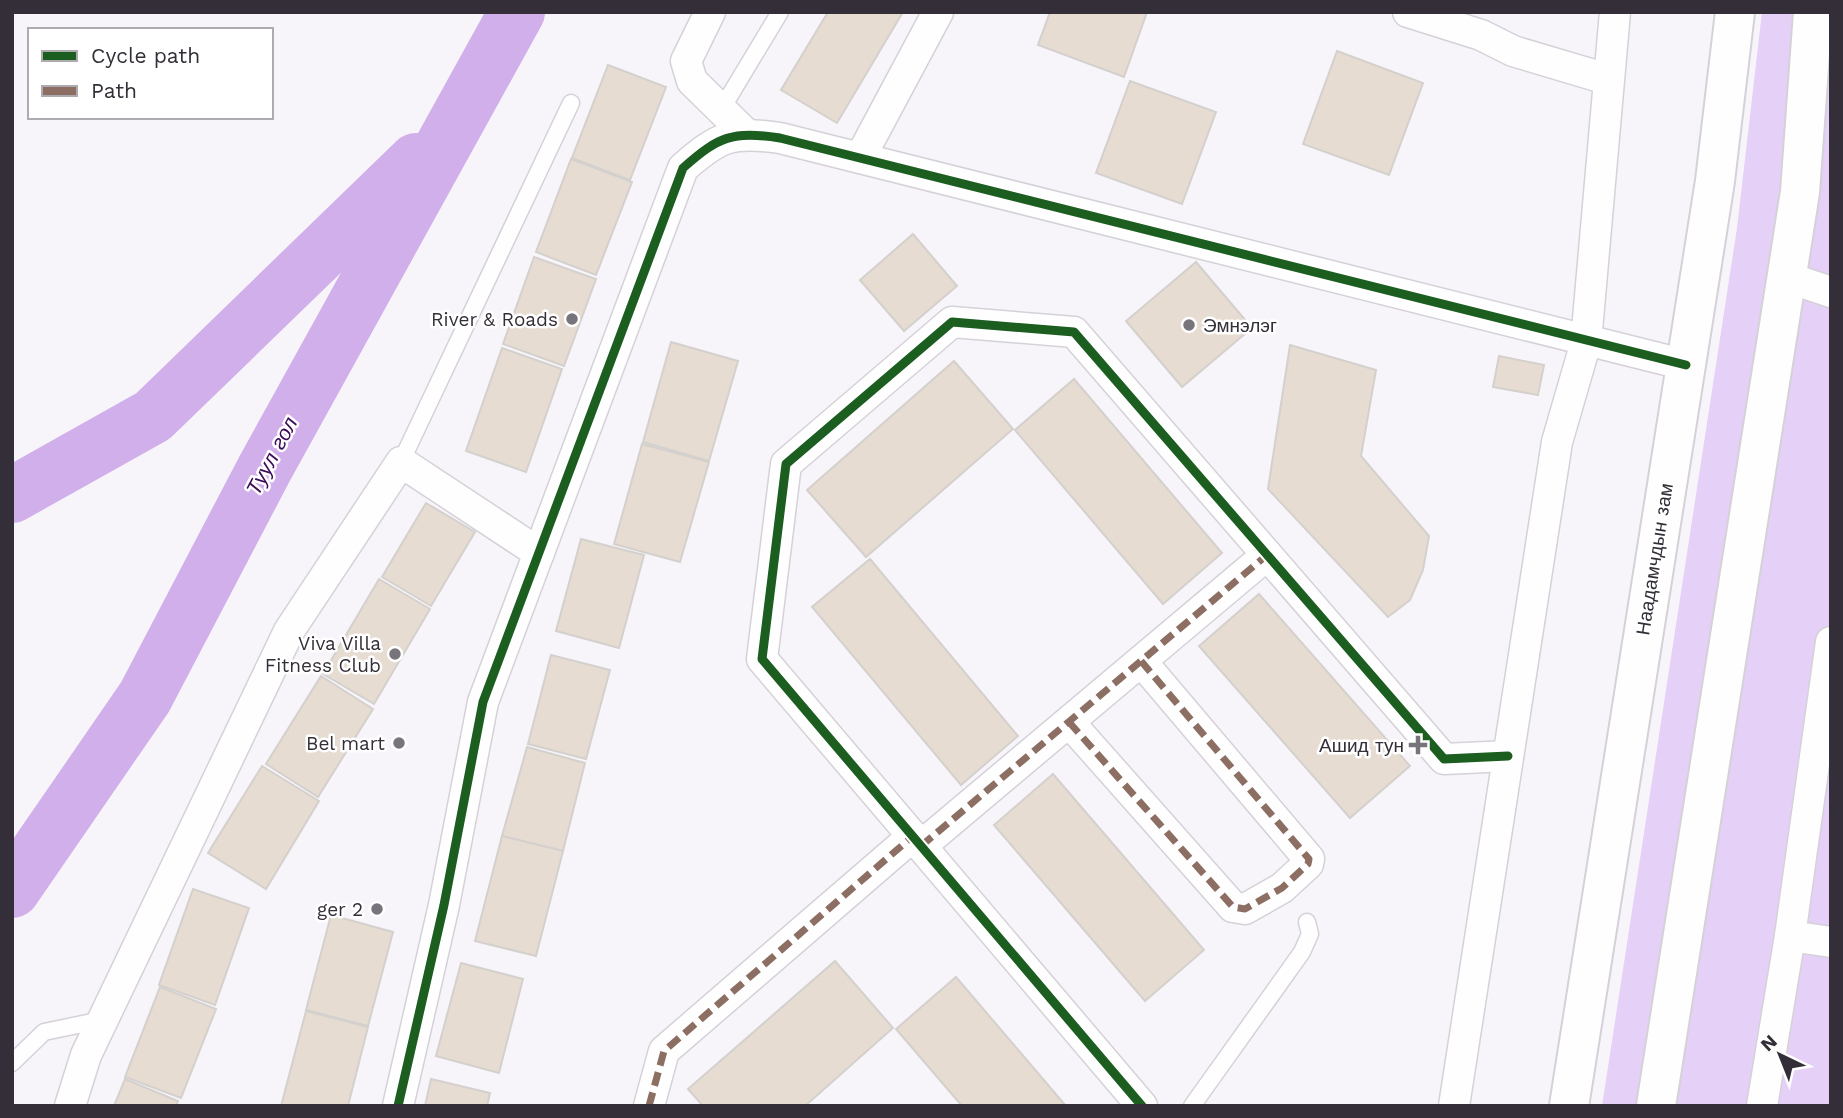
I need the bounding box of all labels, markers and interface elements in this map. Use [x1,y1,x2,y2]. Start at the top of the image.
legend [28,28,273,119]
text: Cycle path [91,43,200,68]
text: Path [91,78,137,103]
place label: River & Roads [431,308,558,331]
marker: River & Roads [564,311,580,327]
place label: Эмнэлэг [1203,314,1277,337]
marker: Эмнэлэг [1181,317,1197,333]
water label: Туул гол [241,412,303,499]
street label: Наадамчдын зам [1631,481,1678,637]
place label: Viva Villa Fitness Club [265,632,381,677]
marker: Viva Villa Fitness Club [387,646,403,662]
place label: Bel mart [306,732,385,755]
place label: Ашид тун [1319,734,1404,757]
marker: Bel mart [391,735,407,751]
marker: Ашид тун [1410,737,1426,753]
place label: ger 2 [317,898,363,921]
marker: ger 2 [369,901,385,917]
north arrow [1745,1020,1815,1090]
text: N [1756,1030,1782,1056]

